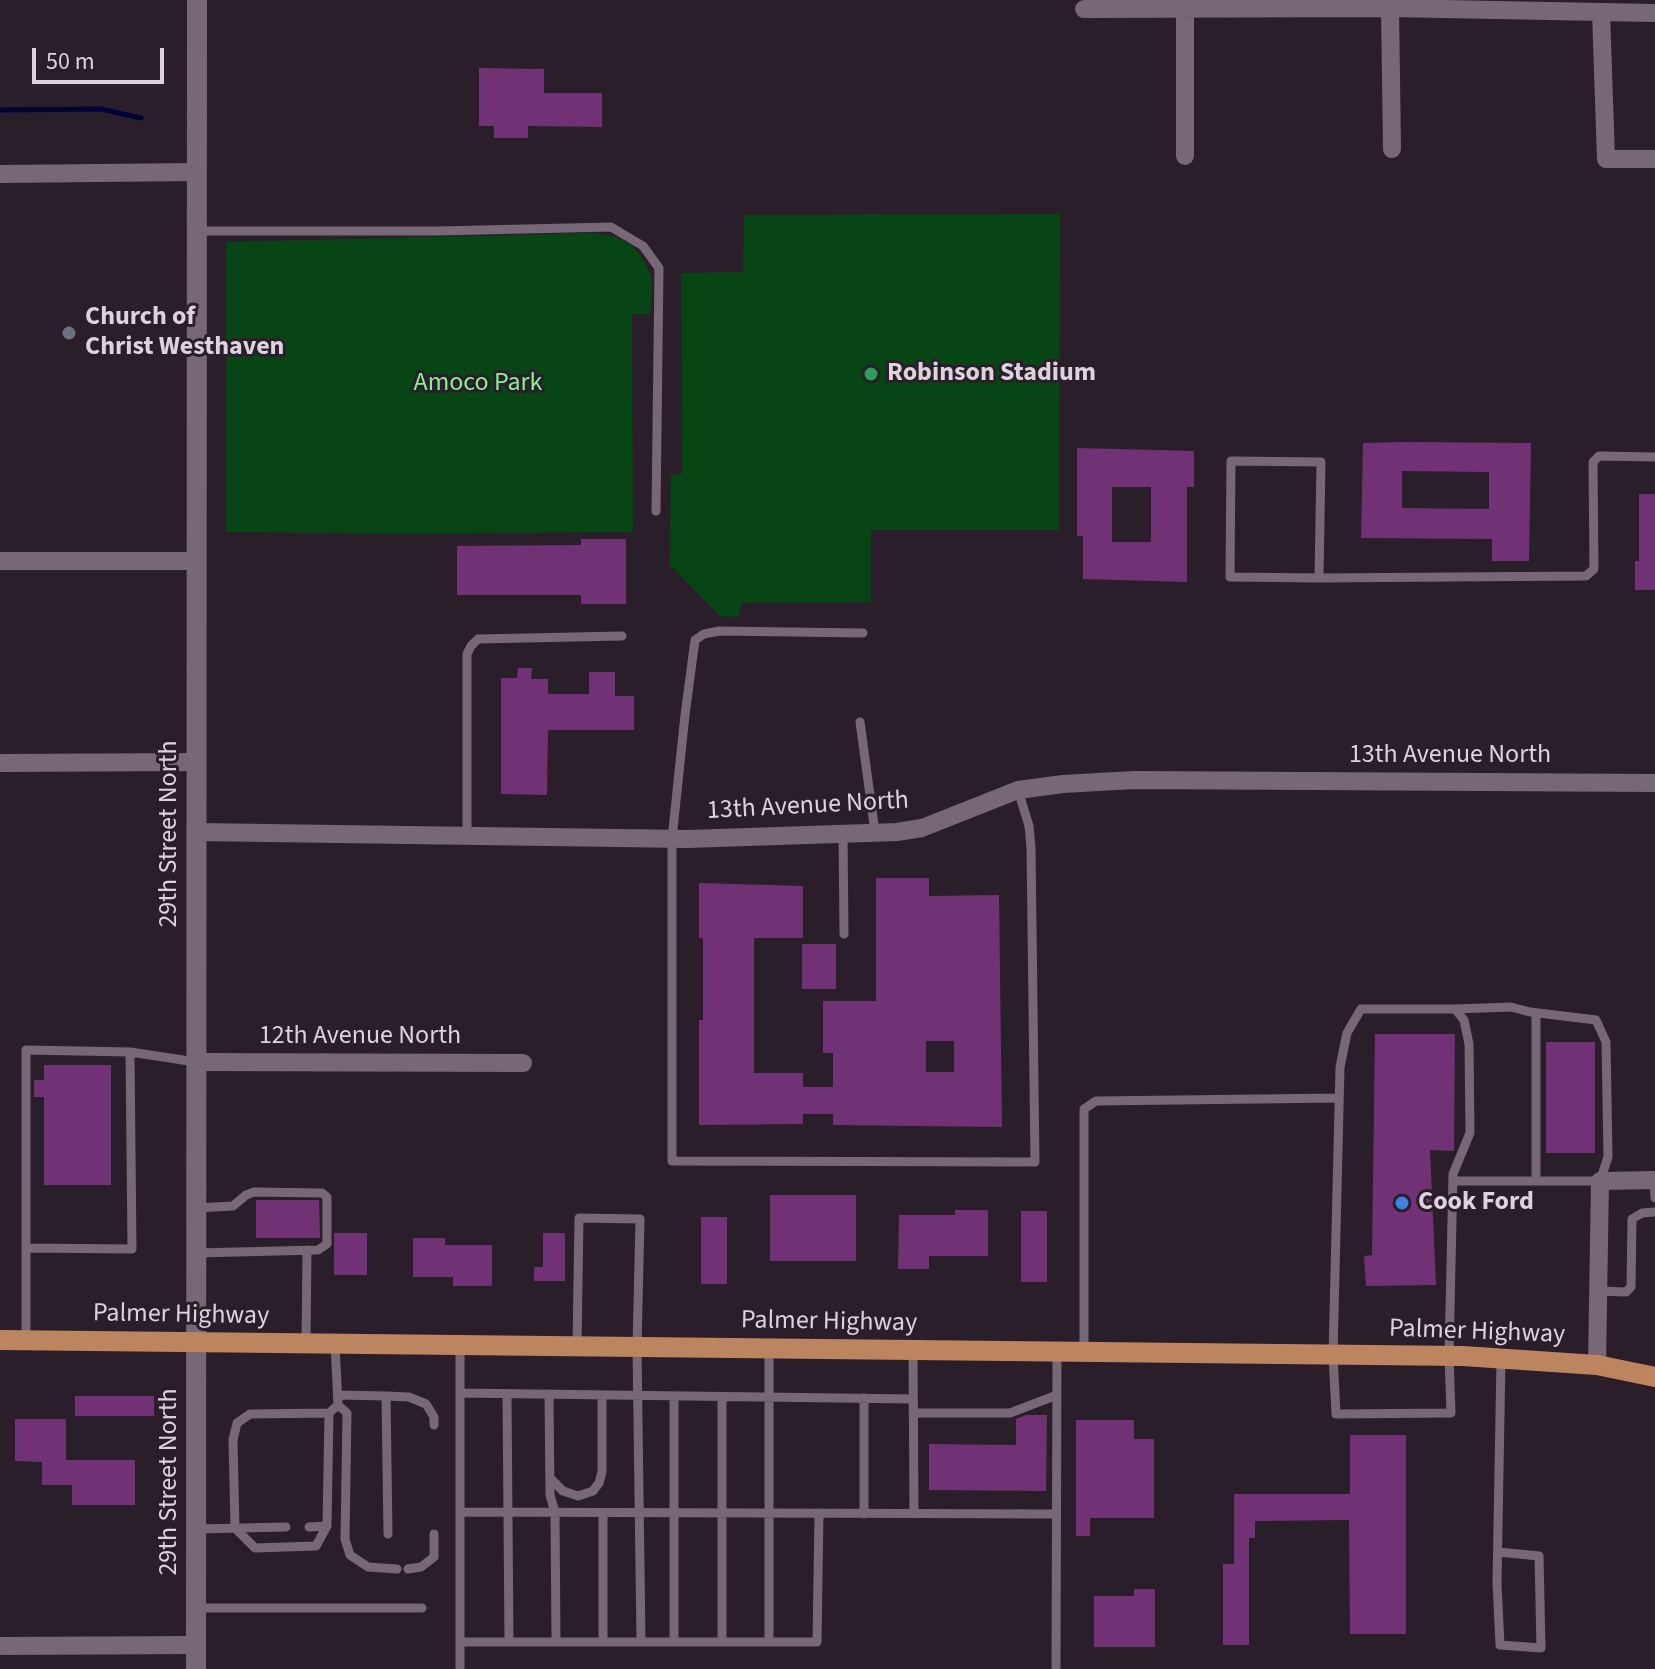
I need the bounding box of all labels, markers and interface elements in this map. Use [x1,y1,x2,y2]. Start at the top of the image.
scale bar [36,32,168,82]
text: 50 m [46,44,95,79]
place label: Church of Christ Westhaven [85,302,284,364]
marker: Church of Christ Westhaven [60,324,78,342]
place label: Robinson Stadium [887,358,1096,390]
marker: Robinson Stadium [862,365,880,383]
park label: Amoco Park [414,368,542,400]
street label: 29th Street North [154,740,186,928]
street label: 13th Avenue North [1349,740,1551,772]
street label: 13th Avenue North [706,786,910,828]
street label: 12th Avenue North [259,1021,461,1053]
place label: Cook Ford [1418,1187,1534,1219]
marker: Cook Ford [1393,1194,1411,1212]
street label: Palmer Highway [93,1299,269,1333]
street label: Palmer Highway [741,1306,917,1340]
street label: Palmer Highway [1388,1314,1566,1352]
street label: 29th Street North [154,1388,186,1576]

